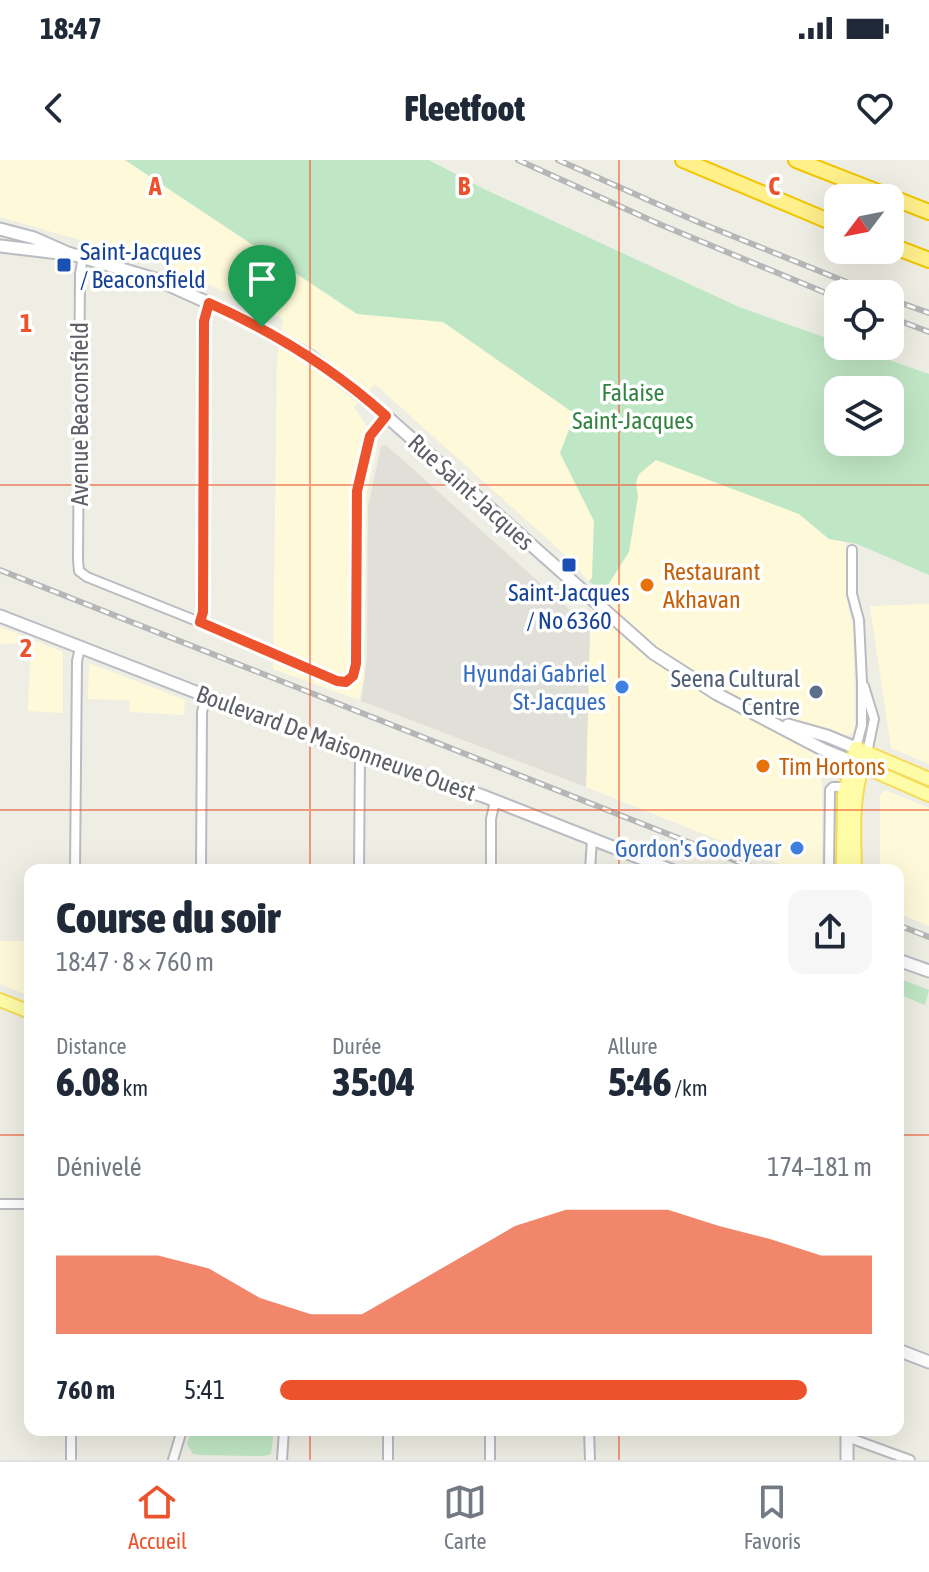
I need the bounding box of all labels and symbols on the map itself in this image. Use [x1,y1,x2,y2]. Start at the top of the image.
text: A [148,171,162,201]
text: B [458,171,471,201]
text: C [768,171,780,201]
north arrow [824,184,904,264]
place label: Saint-Jacques / Beaconsfield [80,238,206,293]
pin [228,245,296,327]
marker: Saint-Jacques / Beaconsfield [55,256,73,274]
text: 1 [20,308,32,338]
street label: Avenue Beaconsfield [66,322,93,506]
park label: Falaise Saint-Jacques [572,379,694,434]
street label: Rue Saint-Jacques [403,429,539,555]
marker: Saint-Jacques / No 6360 [560,556,578,574]
place label: Restaurant Akhavan [663,558,760,613]
marker: Restaurant Akhavan [638,576,656,594]
place label: Saint-Jacques / No 6360 [508,579,630,634]
text: 2 [20,633,32,663]
place label: Hyundai Gabriel St-Jacques [462,660,607,715]
place label: Seena Cultural Centre [671,665,801,720]
marker: Hyundai Gabriel St-Jacques [613,678,631,696]
street label: Boulevard De Maisonneuve Ouest [193,680,479,806]
marker: Seena Cultural Centre [807,683,825,701]
place label: Tim Hortons [779,753,885,780]
marker: Tim Hortons [754,757,772,775]
place label: Gordon's Goodyear [615,835,782,862]
marker: Gordon's Goodyear [788,839,806,857]

